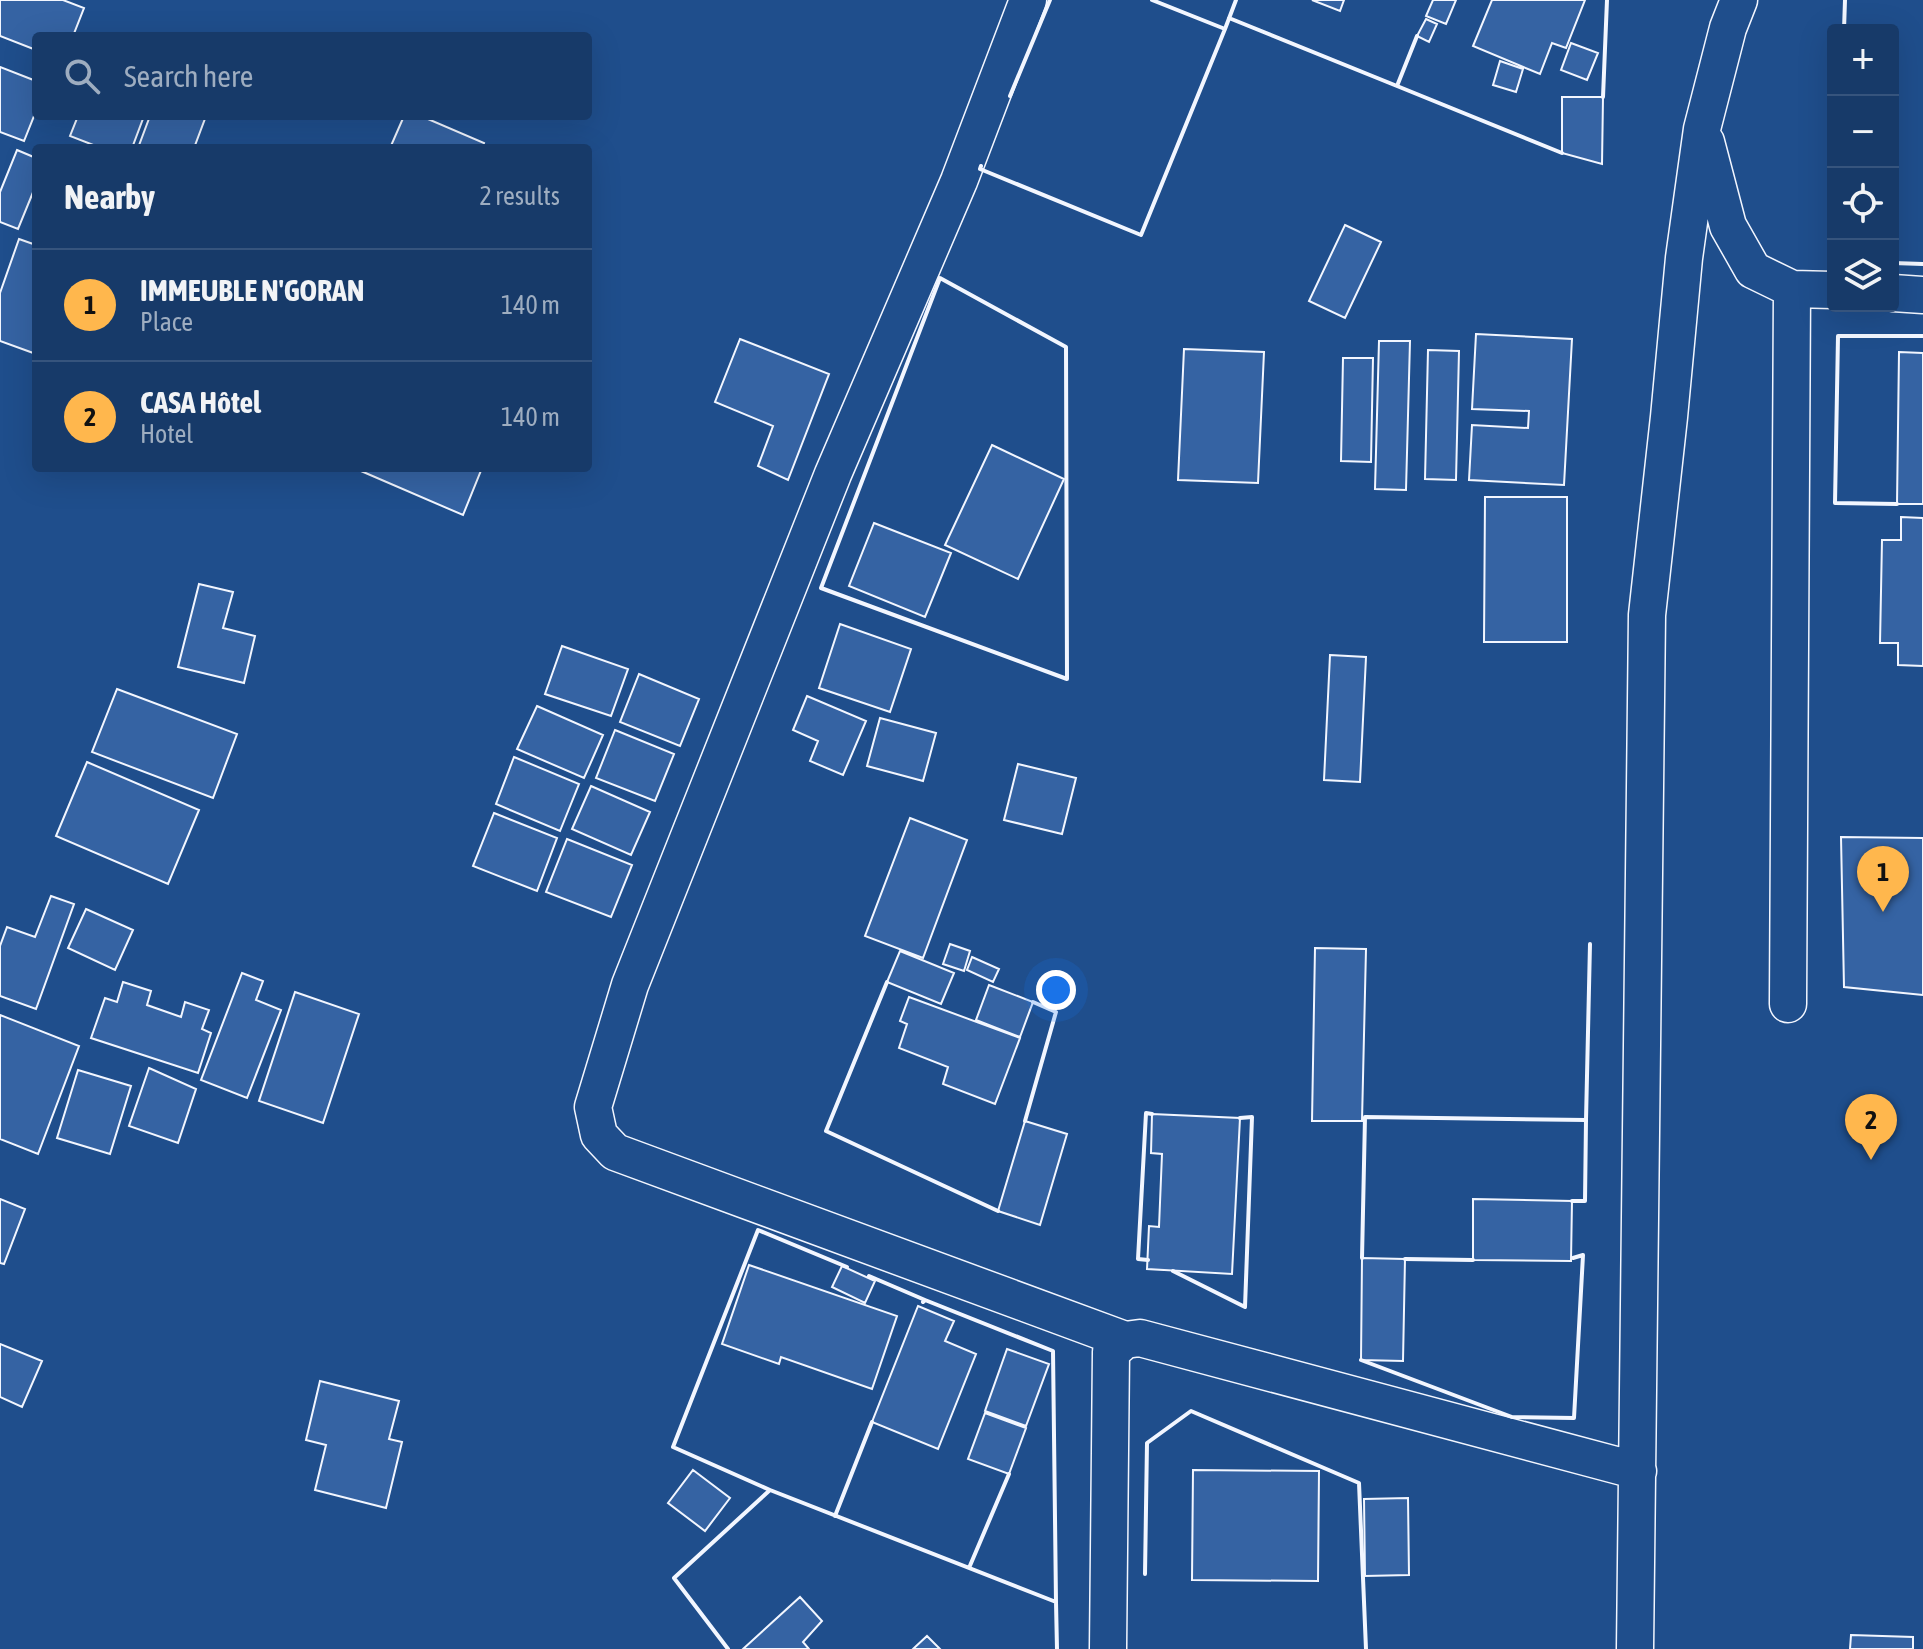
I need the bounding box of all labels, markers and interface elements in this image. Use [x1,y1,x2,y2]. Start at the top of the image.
map controls [1827,24,1899,312]
button: + [1827,24,1899,96]
search box [32,32,592,120]
icon: search [60,54,104,98]
text: Search here [124,59,253,93]
button: − [1827,96,1899,168]
button: locate [1827,168,1899,240]
text: Nearby [64,177,155,216]
text: 2 results [479,181,560,211]
button: layers [1827,240,1899,312]
text: IMMEUBLE N'GORAN [140,273,365,307]
text: 1 [84,290,96,320]
text: 140 m [501,290,560,320]
text: Place [140,307,193,337]
text: CASA Hôtel [140,385,261,419]
text: 2 [84,402,96,432]
text: 140 m [501,402,560,432]
text: Hotel [140,419,193,449]
pin: 1 [1857,846,1909,912]
your location [1036,970,1076,1010]
pin: 2 [1845,1094,1897,1160]

